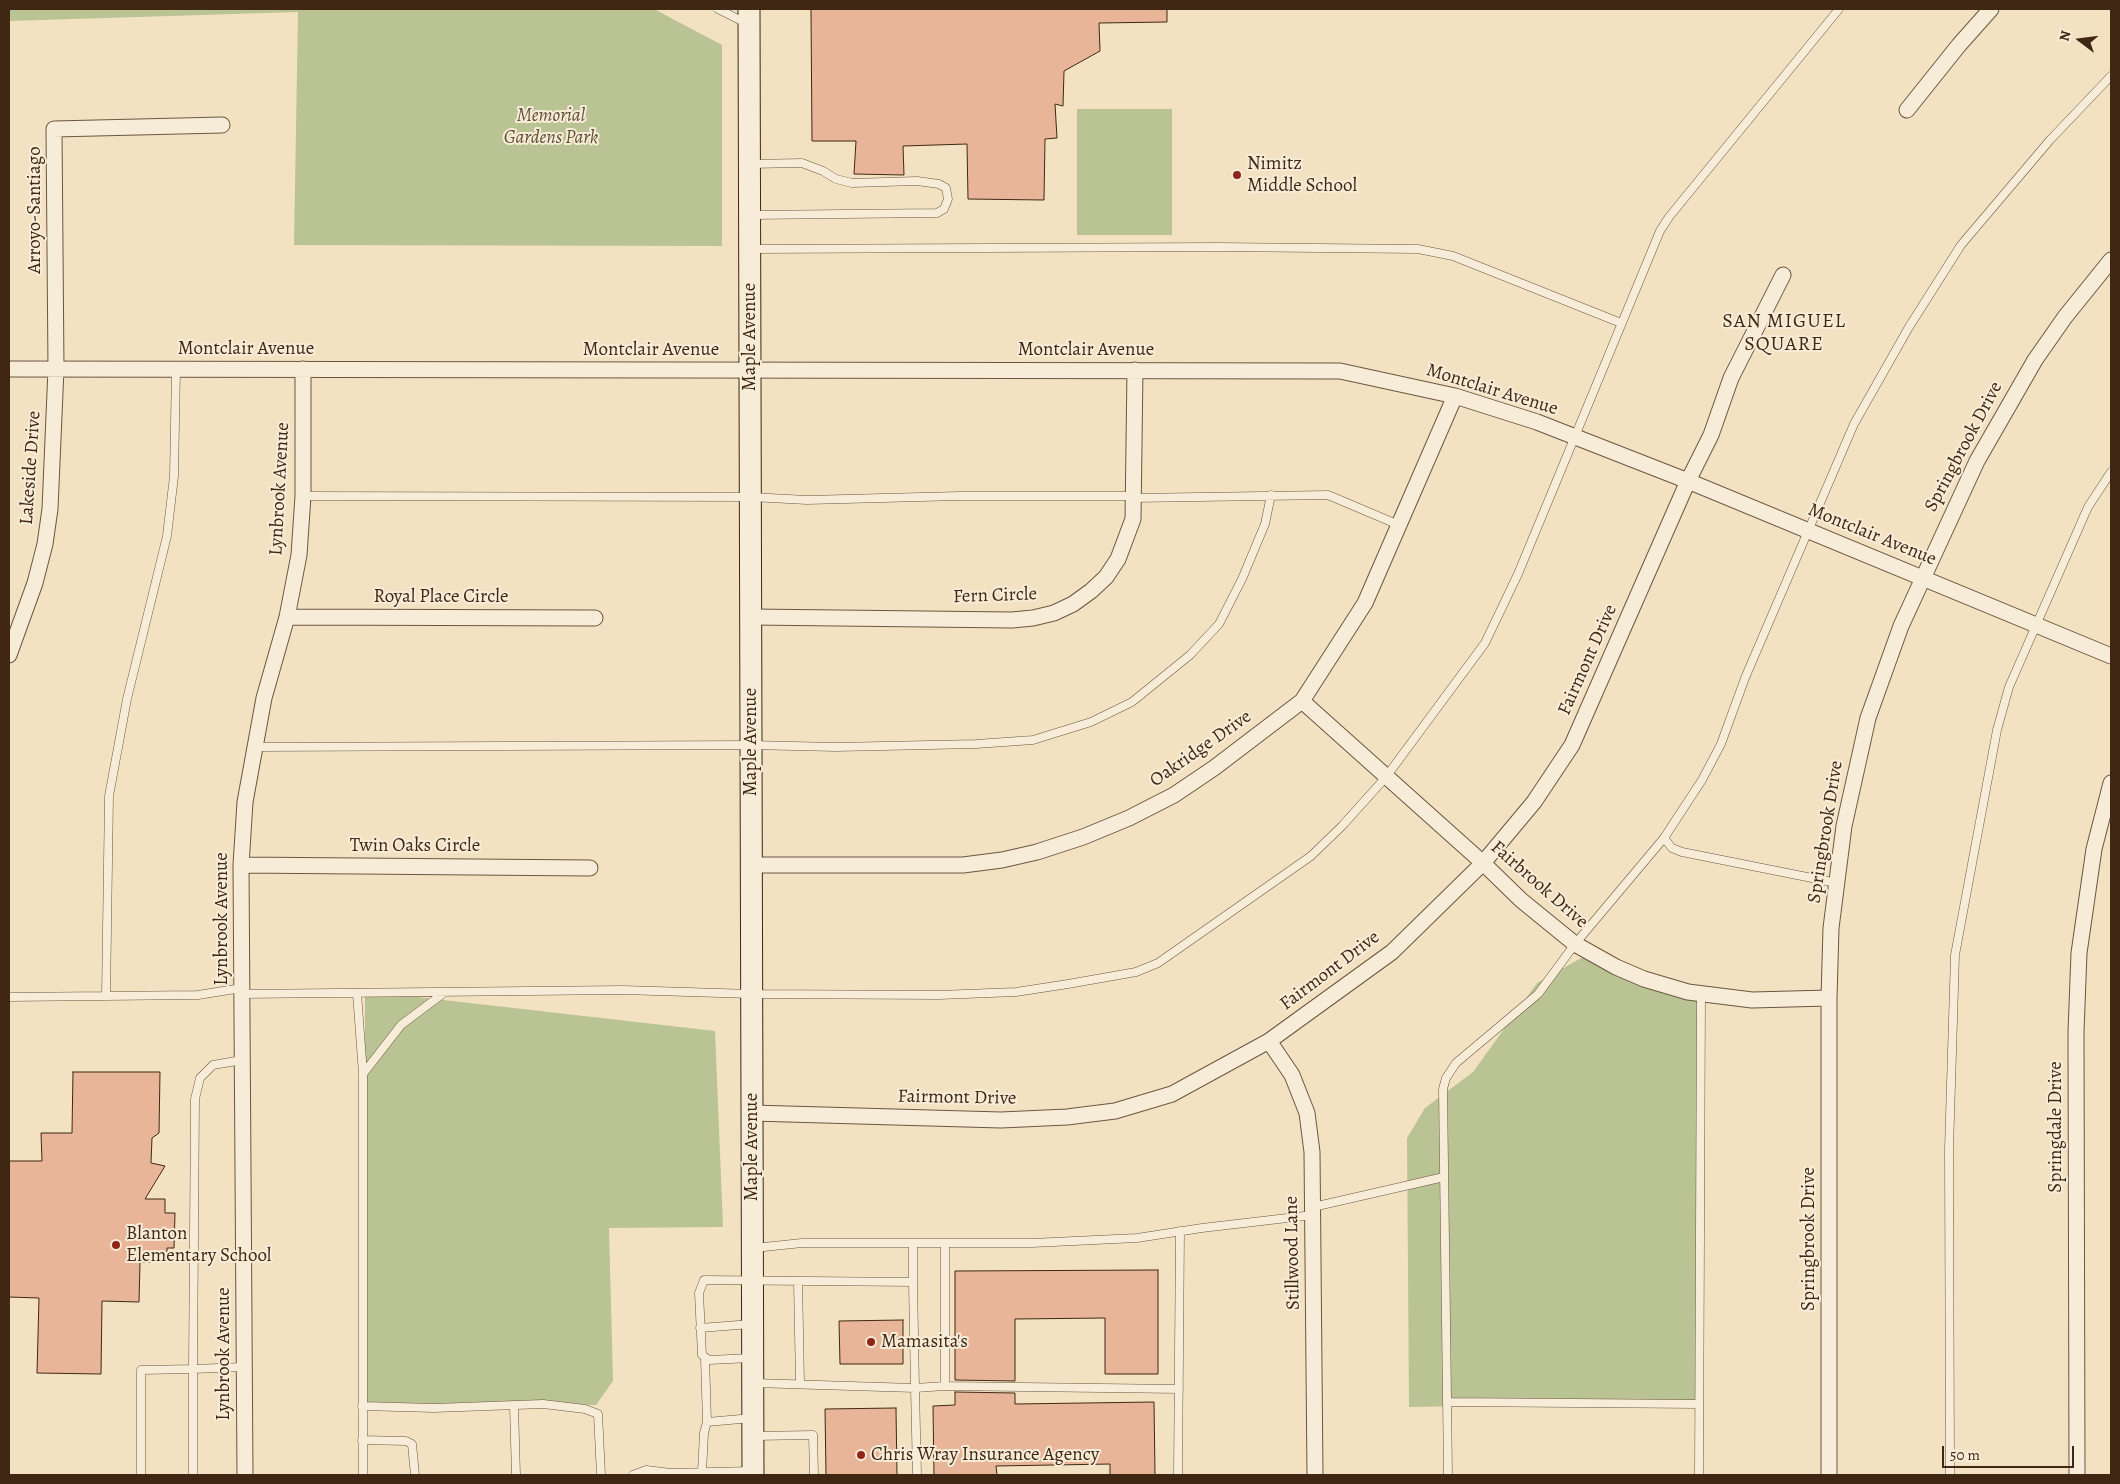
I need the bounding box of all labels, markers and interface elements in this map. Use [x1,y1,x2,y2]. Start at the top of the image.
north arrow [2055,15,2105,65]
text: N [2055,29,2076,43]
park label: Memorial Gardens Park [504,105,598,149]
street label: Arroyo-Santiago [24,146,46,274]
place label: Nimitz Middle School [1247,153,1357,197]
marker: Nimitz Middle School [1231,169,1243,181]
street label: Maple Avenue [739,283,761,391]
district label: SAN MIGUEL SQUARE [1721,310,1847,357]
street label: Montclair Avenue [178,338,314,360]
street label: Montclair Avenue [583,339,719,361]
street label: Montclair Avenue [1018,339,1154,361]
street label: Montclair Avenue [1423,359,1561,421]
street label: Springbrook Drive [1920,378,2008,516]
street label: Lakeside Drive [16,410,46,526]
street label: Lynbrook Avenue [265,422,295,556]
street label: Montclair Avenue [1805,499,1939,571]
street label: Fern Circle [953,583,1037,609]
street label: Royal Place Circle [374,586,508,608]
street label: Fairmont Drive [1553,601,1623,719]
street label: Maple Avenue [740,688,762,796]
street label: Oakridge Drive [1146,706,1256,792]
street label: Springbrook Drive [1803,759,1849,905]
street label: Twin Oaks Circle [350,835,480,857]
street label: Fairbrook Drive [1486,836,1592,934]
street label: Lynbrook Avenue [211,852,233,986]
street label: Fairmont Drive [1276,926,1384,1016]
street label: Springdale Drive [2045,1061,2067,1193]
street label: Fairmont Drive [897,1086,1017,1110]
street label: Maple Avenue [741,1093,763,1201]
street label: Springbrook Drive [1798,1167,1820,1311]
street label: Stillwood Lane [1281,1196,1305,1310]
place label: Blanton Elementary School [126,1223,271,1267]
marker: Blanton Elementary School [110,1239,122,1251]
street label: Lynbrook Avenue [213,1287,235,1421]
place label: Mamasita's [881,1331,968,1353]
marker: Mamasita's [865,1336,877,1348]
scale bar [1945,1436,2078,1468]
place label: Chris Wray Insurance Agency [871,1444,1099,1466]
text: 50 m [1950,1445,1980,1465]
marker: Chris Wray Insurance Agency [855,1449,867,1461]

